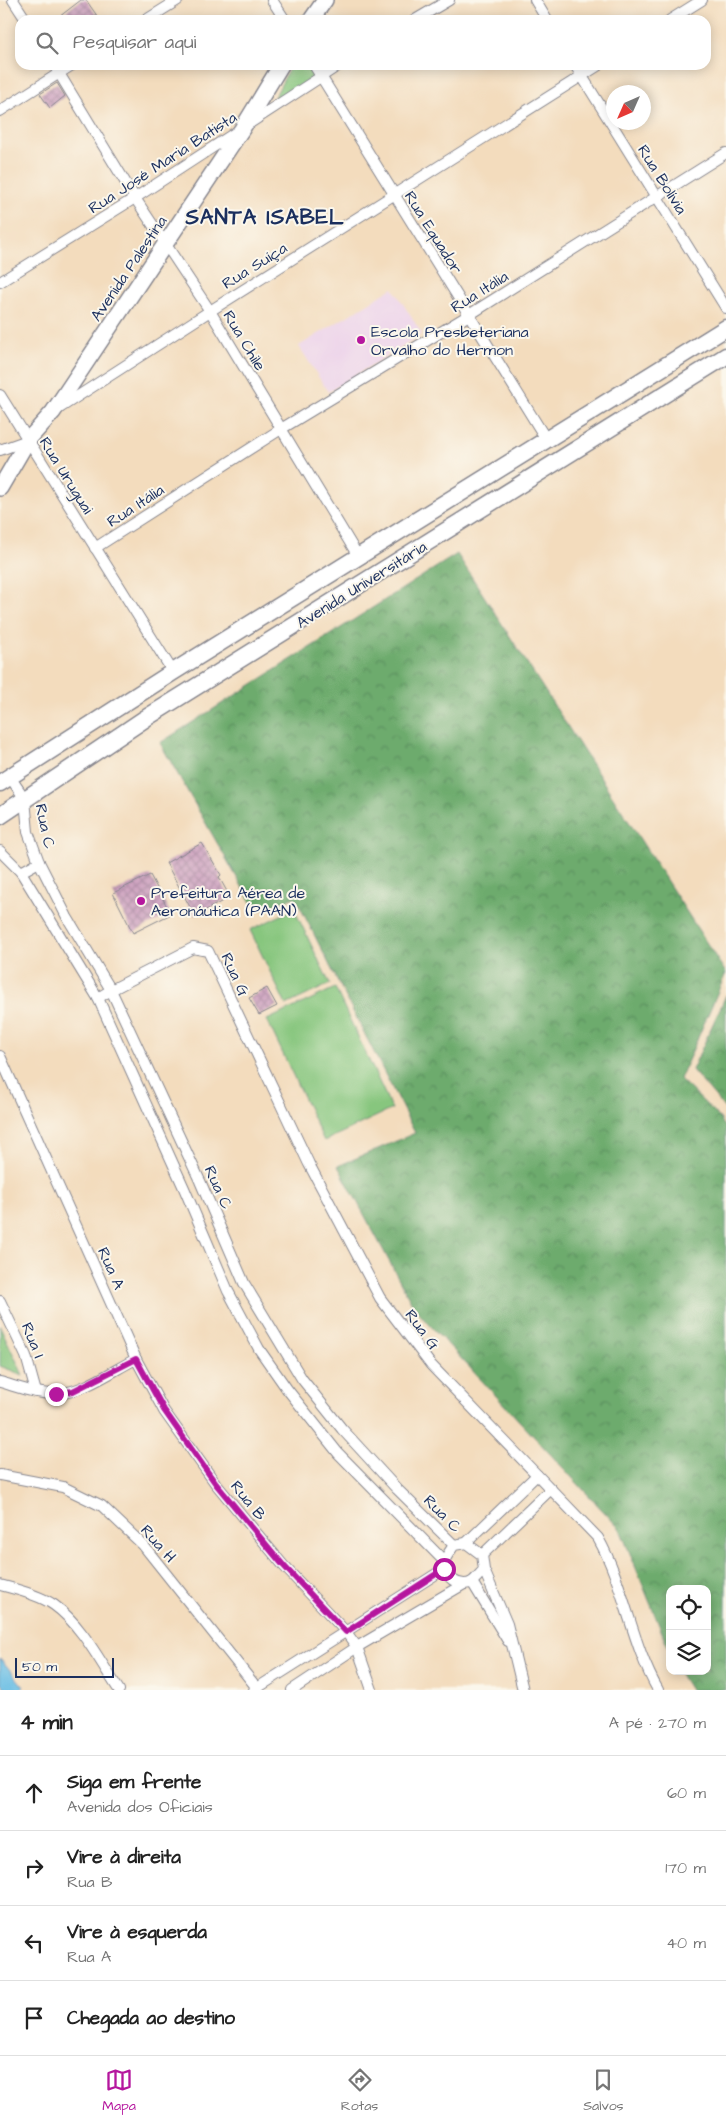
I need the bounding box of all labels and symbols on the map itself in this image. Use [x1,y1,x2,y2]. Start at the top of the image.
north arrow [606,85,651,130]
street label: Rua José Maria Batista [84,107,241,219]
street label: Rua Bolívia [632,141,692,219]
street label: Rua Equador [399,187,467,278]
district label: SANTA ISABEL [184,203,345,232]
street label: Avenida Palestina [85,211,172,326]
street label: Rua Suíça [218,237,291,295]
street label: Rua Itália [446,266,513,318]
street label: Rua Chile [217,306,271,375]
place label: Escola Presbeteriana Orvalho do Hermon [371,321,529,361]
marker: Escola Presbeteriana Orvalho do Hermon [355,334,367,346]
street label: Rua Uruguai [33,433,99,519]
street label: Rua Itália [103,479,168,533]
street label: Avenida Universitária [292,536,431,634]
street label: Rua C [30,802,61,851]
place label: Prefeitura Aérea de Aeronáutica (PAAN) [151,882,305,922]
marker: Prefeitura Aérea de Aeronáutica (PAAN) [135,895,147,907]
street label: Rua G [216,949,255,1000]
street label: Rua C [199,1162,237,1213]
street label: Rua A [92,1244,130,1293]
street label: Rua G [400,1305,445,1354]
street label: Rua I [16,1319,50,1361]
route end [45,1383,68,1406]
street label: Rua B [225,1476,271,1526]
street label: Rua C [418,1490,466,1538]
street label: Rua H [136,1520,181,1568]
route start [433,1558,456,1581]
scale bar [15,1655,114,1678]

